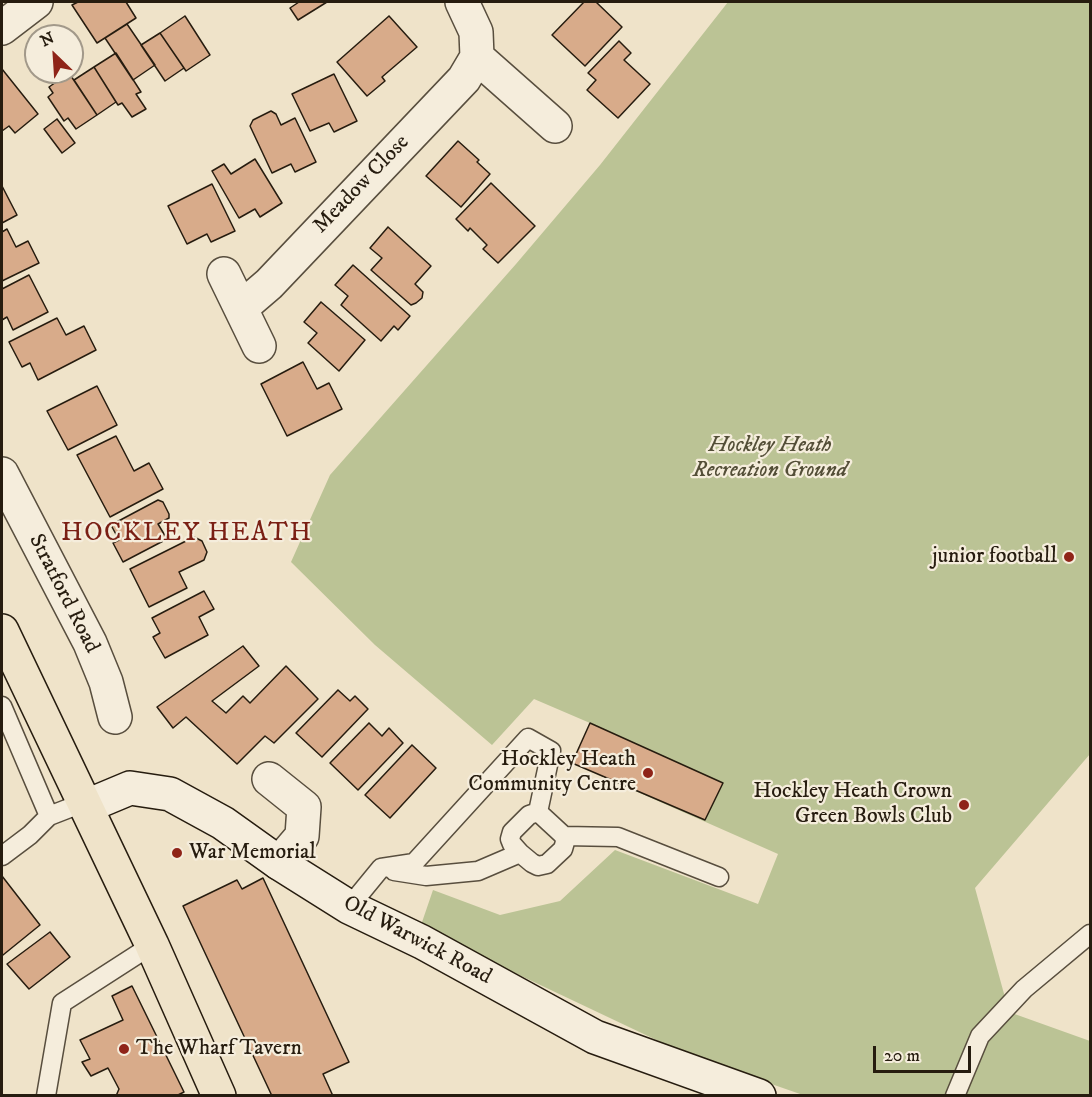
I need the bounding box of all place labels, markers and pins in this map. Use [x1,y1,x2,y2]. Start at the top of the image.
place label: junior football [932,544,1057,570]
marker: junior football [1062,550,1076,564]
place label: Hockley Heath Community Centre [468,747,636,798]
marker: Hockley Heath Community Centre [641,766,655,780]
place label: Hockley Heath Crown Green Bowls Club [753,779,952,830]
marker: Hockley Heath Crown Green Bowls Club [957,798,971,812]
place label: War Memorial [189,840,316,866]
marker: War Memorial [170,846,184,860]
place label: The Wharf Tavern [136,1036,302,1062]
marker: The Wharf Tavern [117,1042,131,1056]

